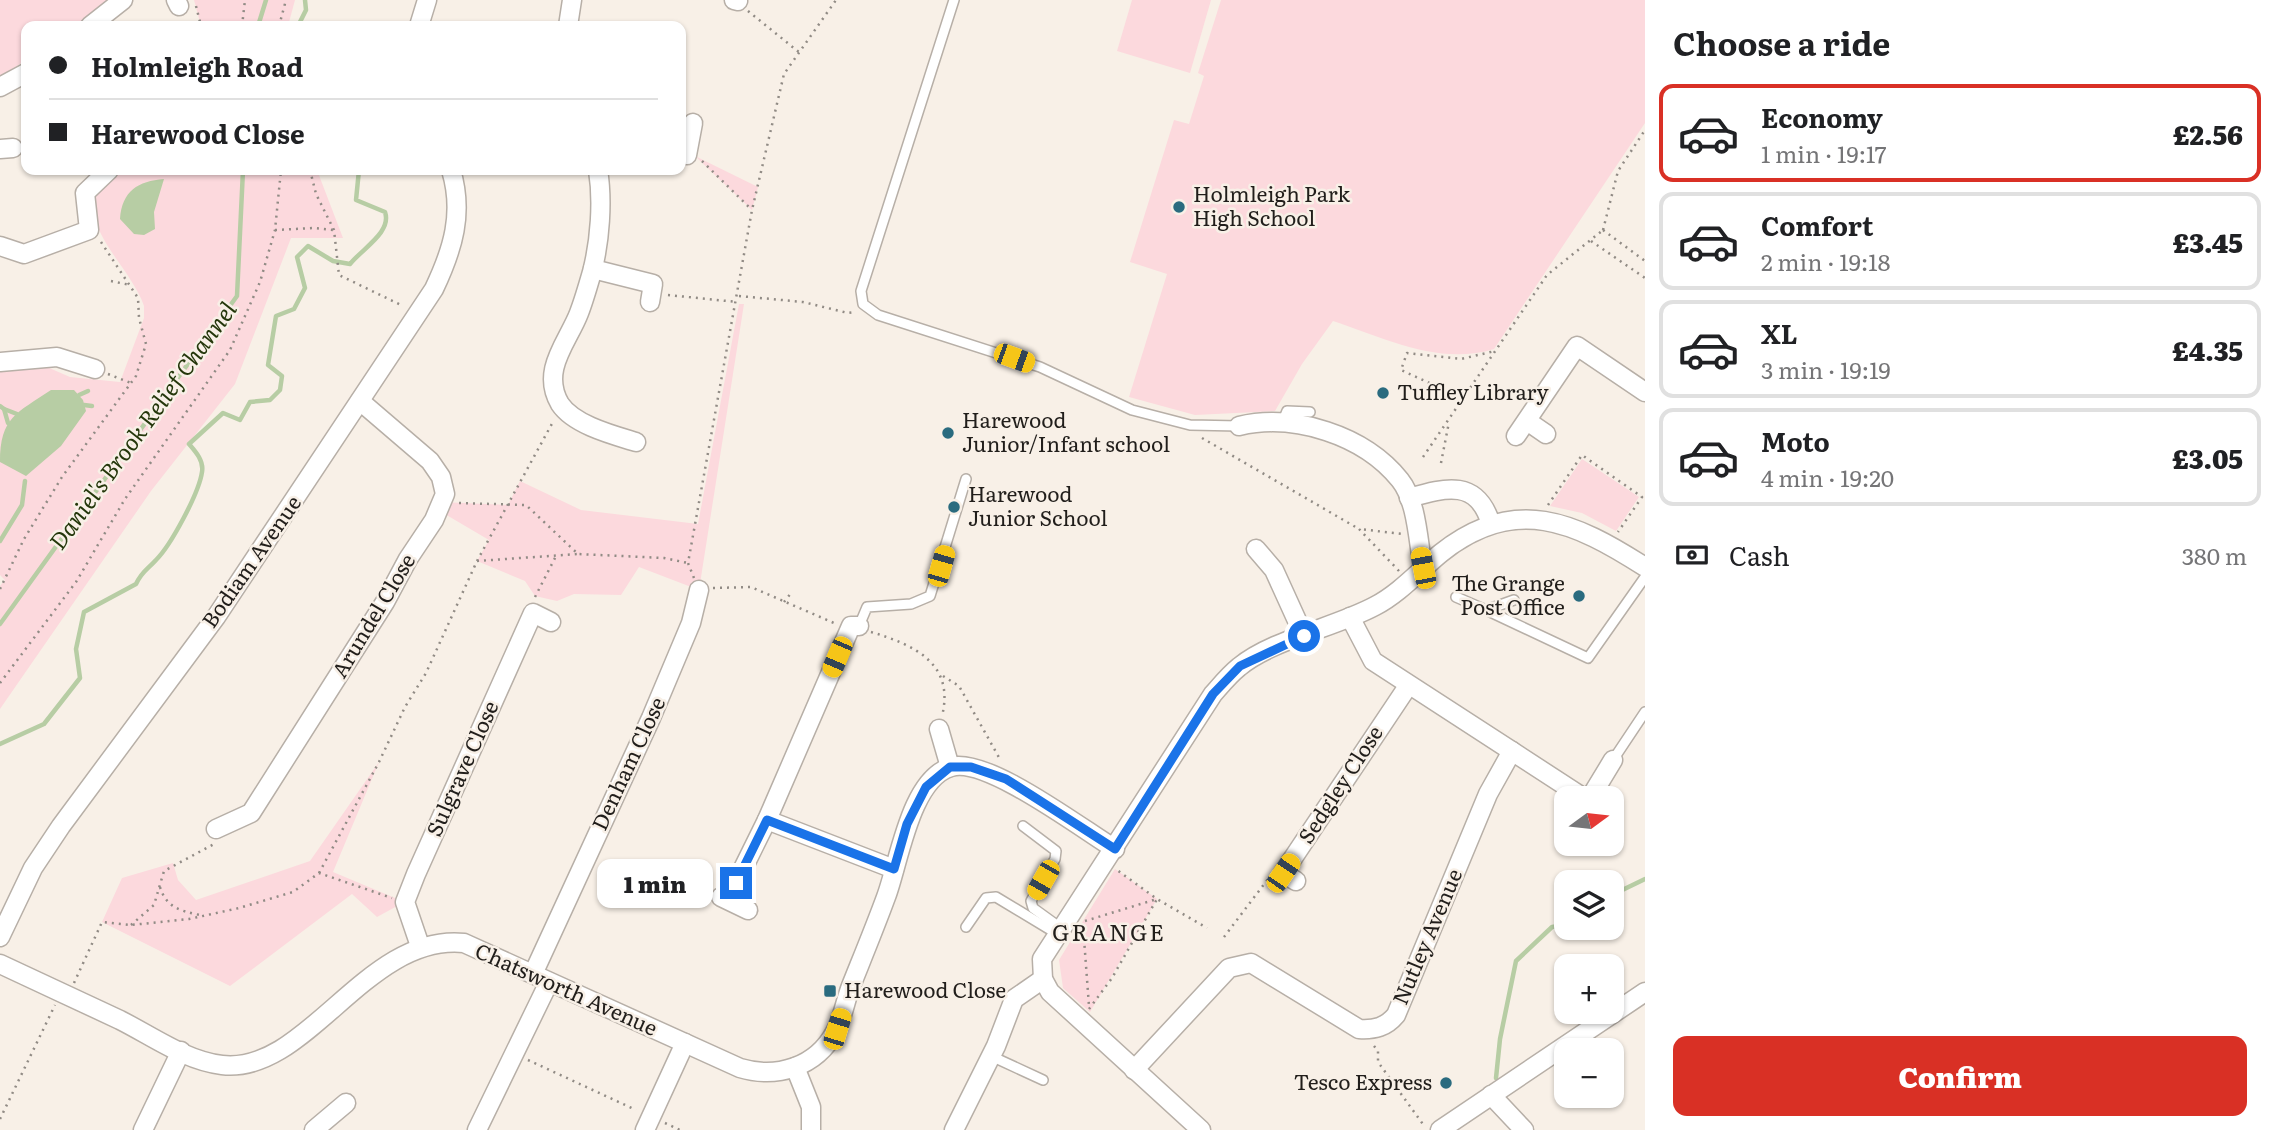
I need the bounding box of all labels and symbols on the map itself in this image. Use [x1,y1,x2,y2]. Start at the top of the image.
place label: Holmleigh Park High School [1193,177,1350,232]
marker: Holmleigh Park High School [1171,199,1187,215]
water label: Daniel's Brook Relief Channel [40,293,243,556]
car [991,341,1038,375]
place label: Tuffley Library [1397,375,1549,406]
marker: Tuffley Library [1375,385,1391,401]
place label: Harewood Junior/Infant school [962,403,1170,458]
marker: Harewood Junior/Infant school [940,425,956,441]
place label: Harewood Junior School [968,477,1108,532]
street label: Bodiam Avenue [193,488,307,633]
marker: Harewood Junior School [946,499,962,515]
car [926,543,957,589]
car [1409,545,1438,591]
street label: Arundel Close [322,547,421,683]
place label: The Grange Post Office [1451,566,1565,621]
marker: The Grange Post Office [1571,588,1587,604]
route start [1288,620,1320,652]
car [820,634,855,680]
street label: Denham Close [582,691,671,835]
street label: Sulgrave Close [417,695,505,841]
street label: Sedgley Close [1289,718,1389,849]
north arrow [1554,786,1624,856]
car [1263,850,1304,896]
car [1024,857,1063,903]
callout: 1 min [596,858,712,908]
street label: Nutley Avenue [1383,863,1468,1009]
route end [720,867,752,899]
district label: GRANGE [1052,914,1166,948]
street label: Chatsworth Avenue [471,934,663,1042]
place label: Harewood Close [844,973,1006,1004]
marker: Harewood Close [822,983,838,999]
car [821,1006,854,1052]
place label: Tesco Express [1294,1065,1432,1096]
marker: Tesco Express [1438,1075,1454,1091]

